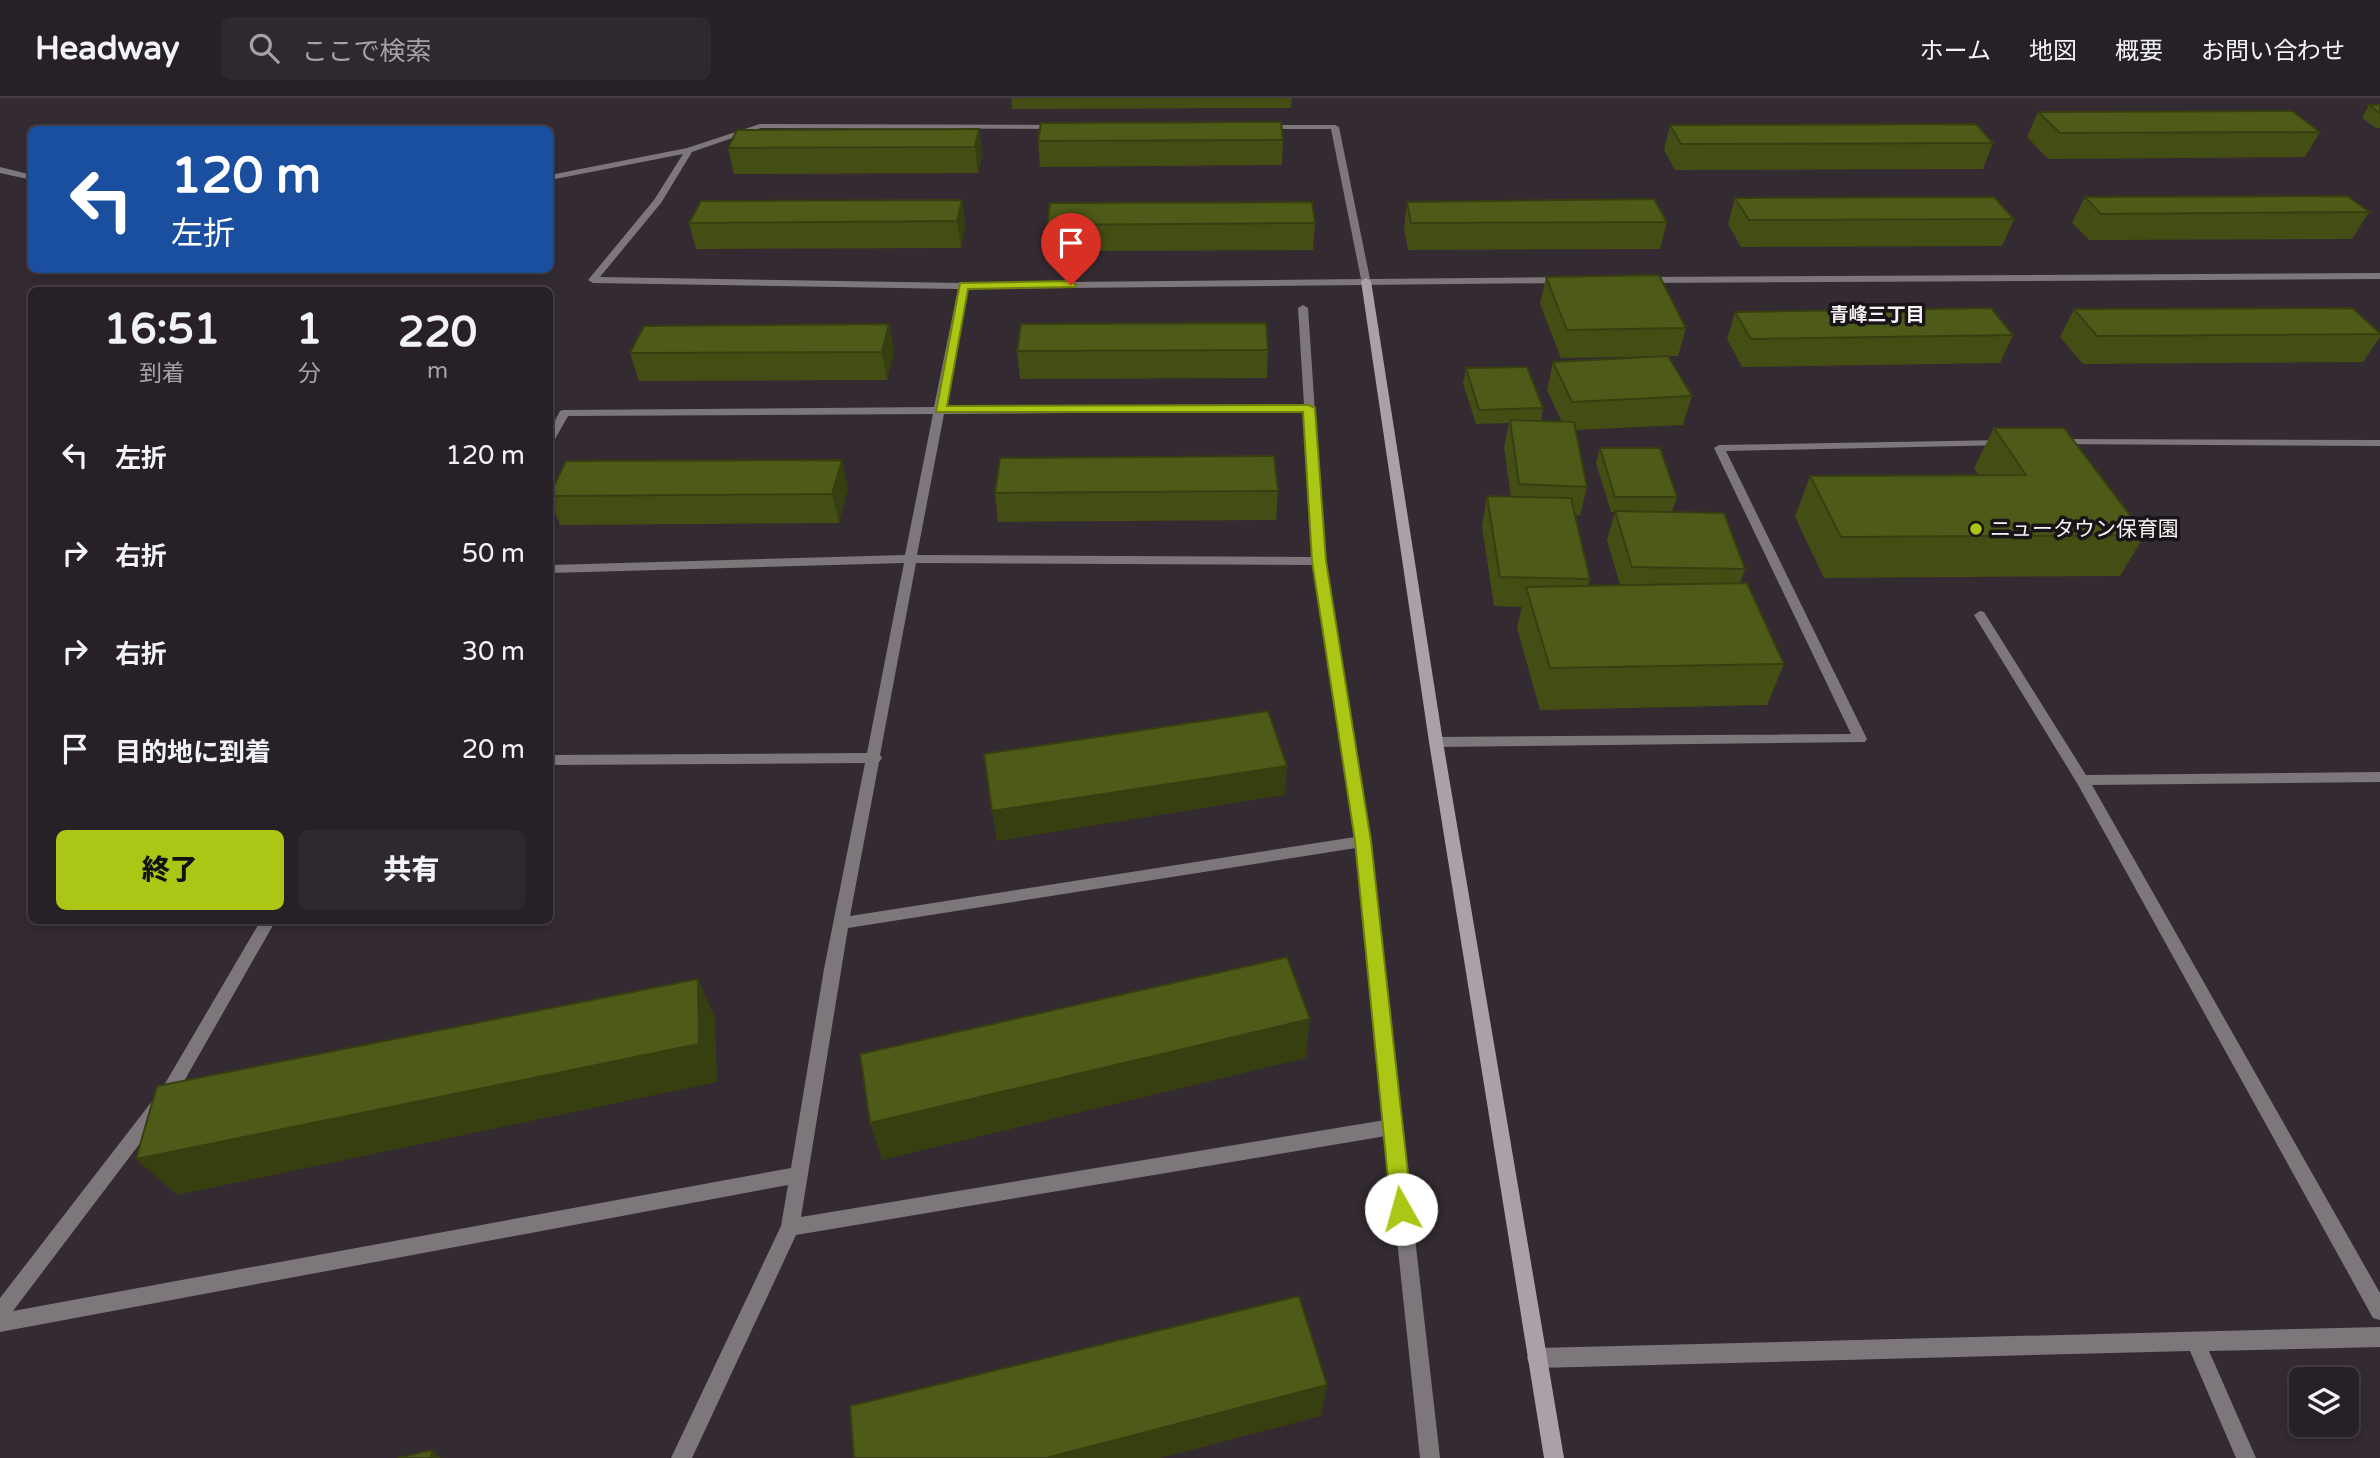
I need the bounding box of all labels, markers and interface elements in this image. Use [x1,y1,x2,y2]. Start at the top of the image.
search box [221,17,711,80]
text: Headway [35,29,179,68]
icon: search [245,29,283,67]
text: ここで検索 [301,36,431,67]
text: ホーム [1920,37,1991,66]
text: 地図 [2029,37,2077,66]
text: 概要 [2115,37,2163,66]
text: お問い合わせ [2201,37,2345,66]
text: 120 m [171,147,321,206]
icon: left [56,154,147,245]
pin [1041,213,1101,285]
text: 左折 [171,215,235,253]
icon: arrive [1052,224,1090,262]
text: 16:51 [104,304,220,355]
text: 1 [296,304,322,355]
district label: 青峰三丁目 [1829,304,1925,326]
text: 220 [398,307,477,358]
text: m [427,357,448,385]
text: 到着 [139,360,185,388]
text: 分 [298,360,321,388]
icon: left [56,436,94,474]
text: 120 m [445,440,525,471]
text: 左折 [115,443,167,474]
place label: ニュータウン保育園 [1990,517,2179,542]
marker: ニュータウン保育園 [1968,521,1984,537]
icon: right [56,534,94,572]
text: 50 m [462,538,525,569]
text: 右折 [115,541,167,572]
icon: right [56,632,94,670]
text: 30 m [462,636,525,667]
text: 右折 [115,639,167,670]
icon: arrive [56,730,94,768]
text: 20 m [462,734,525,765]
text: 目的地に到着 [115,737,271,768]
button: 終了 [56,830,284,910]
button: 共有 [298,830,525,910]
position arrow [1364,1172,1438,1246]
map controls [2289,1367,2359,1437]
button: layers [2289,1367,2359,1437]

